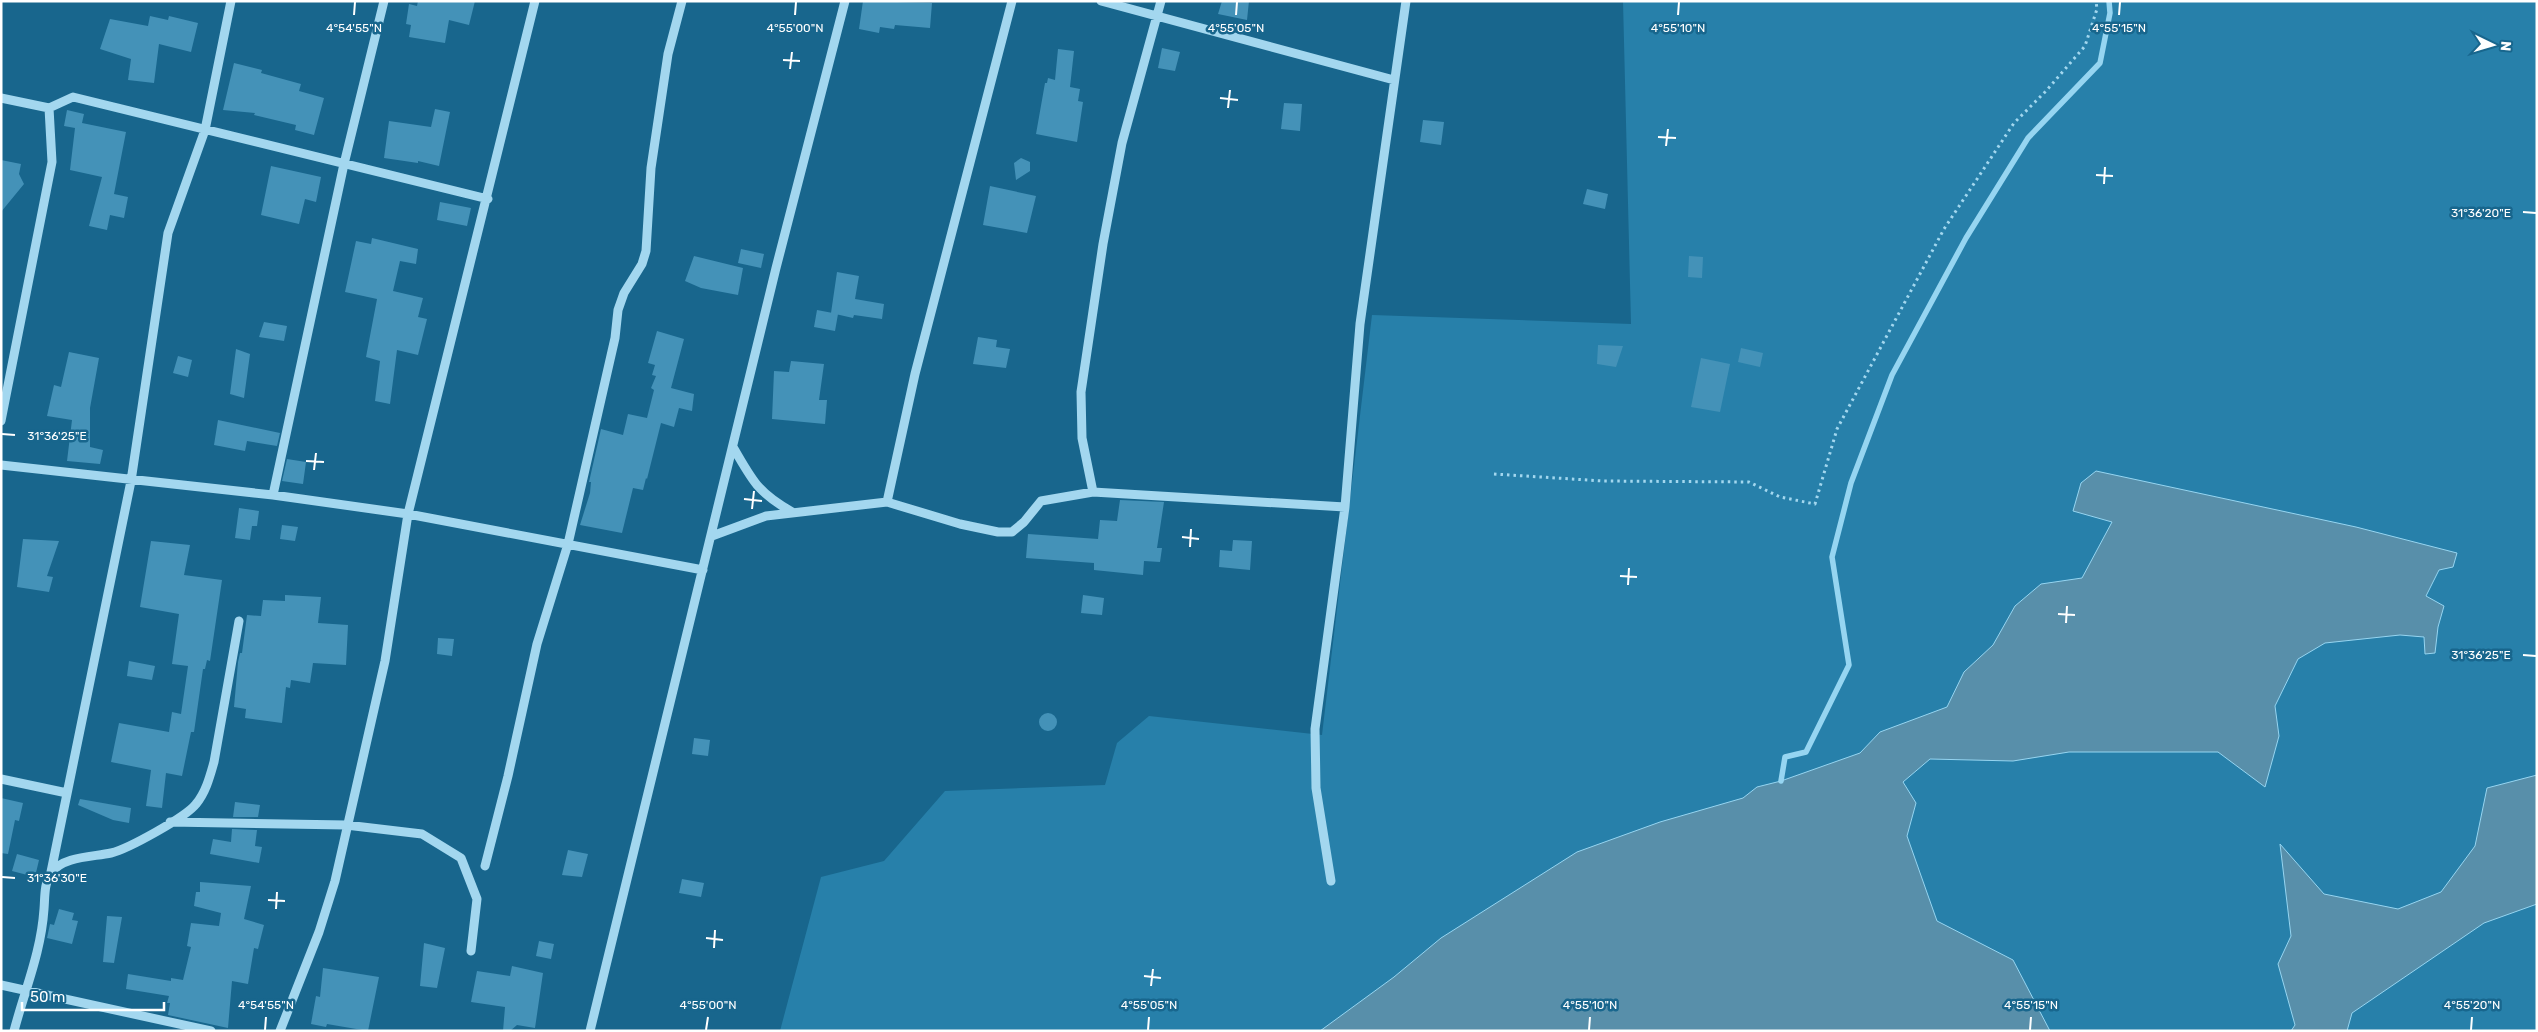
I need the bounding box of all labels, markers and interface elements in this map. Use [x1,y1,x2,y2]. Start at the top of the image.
north arrow [2468,20,2518,70]
text: 4°54'55"N [326,21,382,35]
text: 4°55'00"N [766,21,824,35]
text: 4°55'05"N [1208,21,1264,35]
text: 4°55'10"N [1651,21,1705,35]
text: 4°55'15"N [2092,21,2146,35]
text: N [2497,40,2514,52]
text: 31°36'20"E [2451,206,2511,220]
text: 31°36'25"E [27,429,87,443]
text: 31°36'25"E [2451,648,2511,662]
text: 31°36'30"E [27,871,87,885]
scale bar [22,980,165,1012]
text: 50 m [30,988,65,1006]
text: 4°54'55"N [238,998,294,1012]
text: 4°55'00"N [679,998,737,1012]
text: 4°55'05"N [1121,998,1177,1012]
text: 4°55'10"N [1563,998,1617,1012]
text: 4°55'15"N [2004,998,2058,1012]
text: 4°55'20"N [2444,998,2500,1012]

